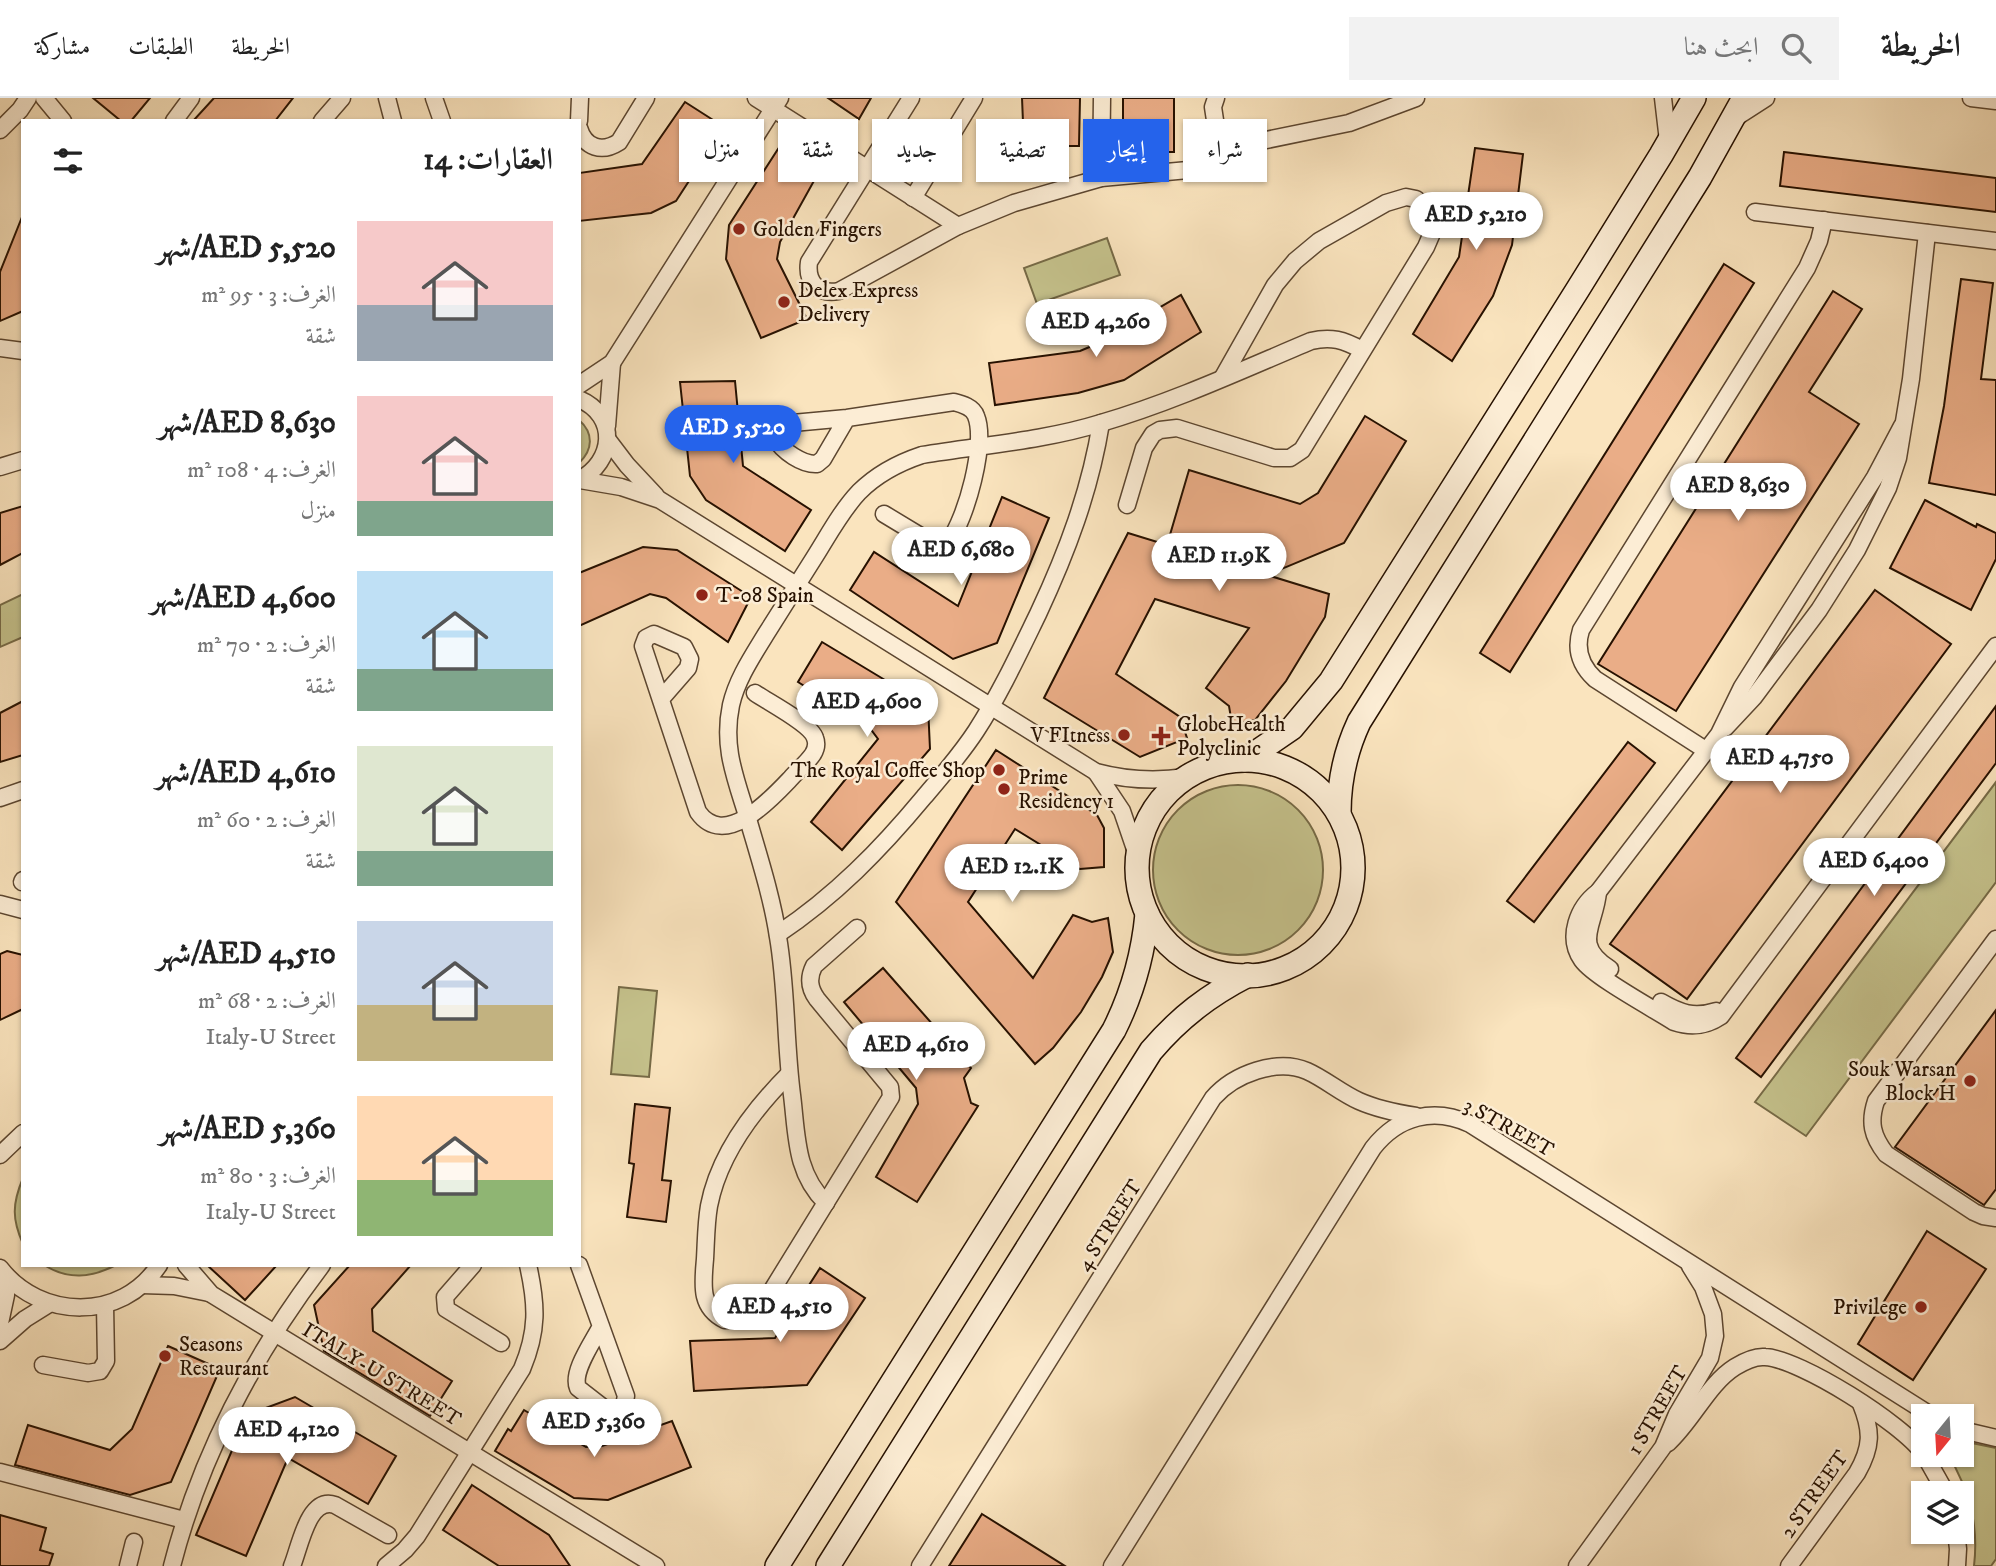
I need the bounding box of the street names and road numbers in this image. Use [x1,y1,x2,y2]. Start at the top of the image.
street label: 3 STREET [1459,1093,1558,1163]
street label: 4 STREET [1071,1175,1148,1276]
street label: ITALY-U STREET [297,1317,466,1433]
street label: 1 STREET [1622,1361,1694,1460]
street label: 2 STREET [1775,1446,1855,1544]

